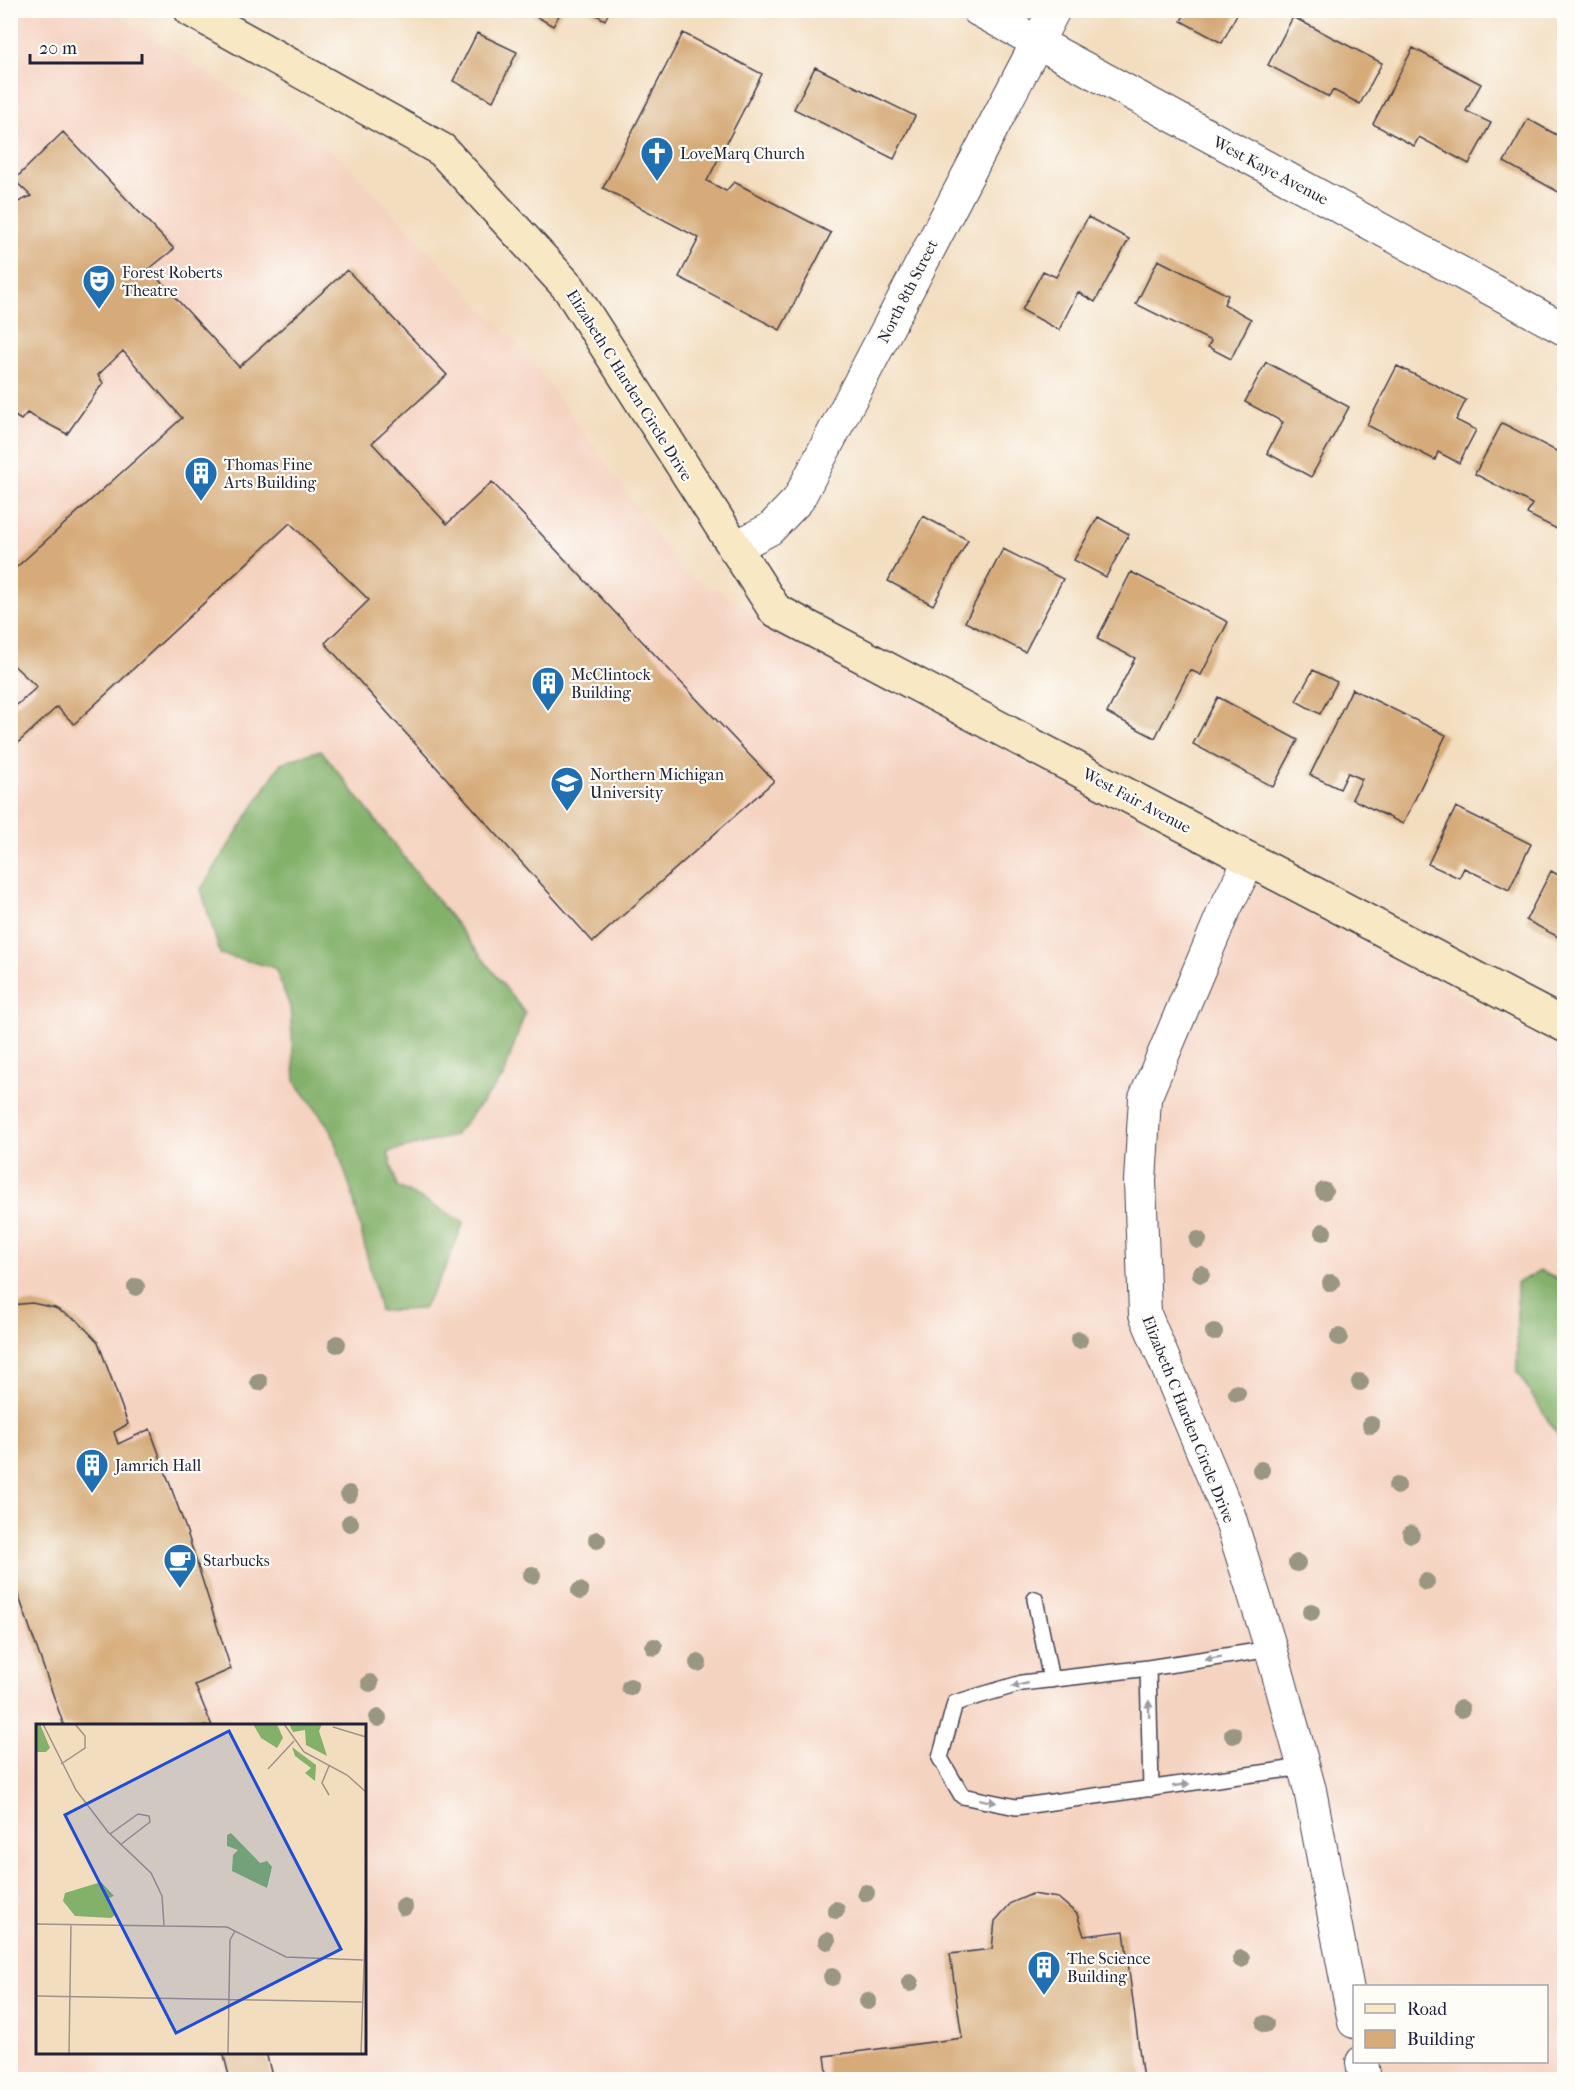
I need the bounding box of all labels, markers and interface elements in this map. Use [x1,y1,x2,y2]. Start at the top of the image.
scale bar [30,27,142,65]
text: 20 m [39,38,77,59]
street label: West Kaye Avenue [1209,132,1332,209]
church icon: LoveMarq Church [639,135,675,182]
place label: LoveMarq Church [680,144,805,163]
street label: North 8th Street [873,236,942,346]
theatre icon: Forest Roberts Theatre [81,263,117,310]
place label: Forest Roberts Theatre [122,263,223,300]
street label: Elizabeth C Harden Circle Drive [563,286,696,484]
building icon: Thomas Fine Arts Building [183,455,219,502]
place label: Thomas Fine Arts Building [223,455,317,492]
building icon: McClintock Building [530,665,566,712]
place label: McClintock Building [571,665,651,702]
street label: West Fair Avenue [1078,763,1194,837]
school or university icon: Northern Michigan University [549,765,585,812]
place label: Northern Michigan University [590,765,725,802]
street label: Elizabeth C Harden Circle Drive [1138,1313,1239,1526]
building icon: Jamrich Hall [74,1447,110,1494]
place label: Jamrich Hall [113,1456,202,1475]
cafe icon: Starbucks [162,1542,198,1589]
place label: Starbucks [203,1551,270,1570]
one-way arrow [1203,1654,1222,1663]
one-way arrow [1011,1680,1029,1690]
one-way arrow [1144,1700,1153,1719]
inset map [36,1724,366,2054]
one-way arrow [1171,1780,1190,1789]
one-way arrow [979,1797,997,1807]
building icon: The Science Building [1026,1949,1062,1996]
place label: The Science Building [1067,1949,1150,1986]
legend [1353,1985,1548,2063]
text: Road [1407,1999,1447,2020]
text: Building [1407,2029,1475,2050]

